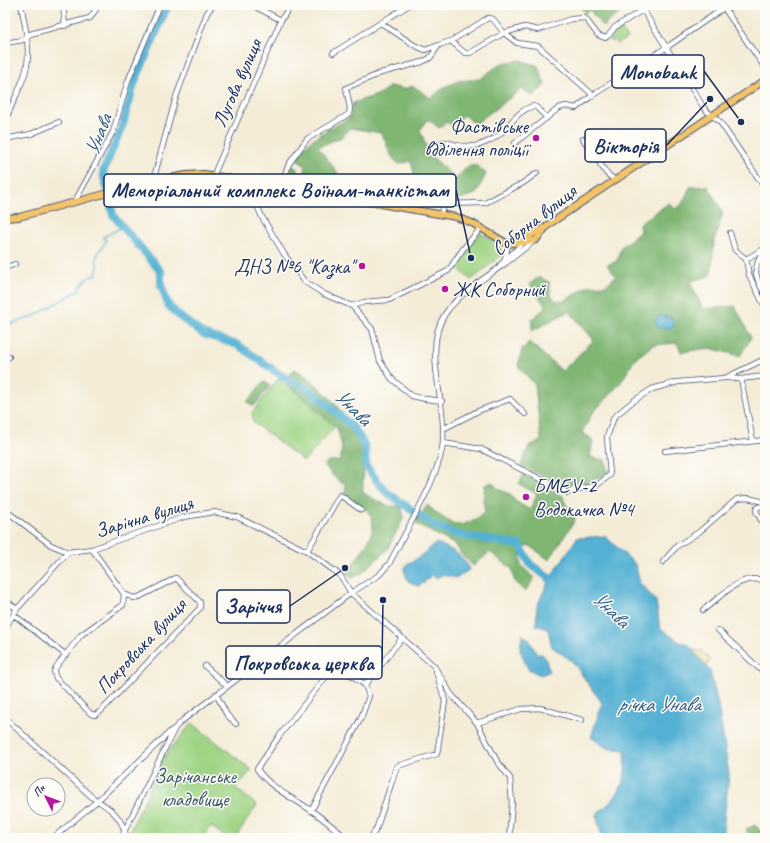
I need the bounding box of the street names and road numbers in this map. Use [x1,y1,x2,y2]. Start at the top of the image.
street label: Лугова вулиця [207,33,268,131]
street label: Соборна вулиця [487,178,583,261]
street label: Зарічна вулиця [92,490,197,544]
street label: Покровська вулиця [90,591,193,699]

